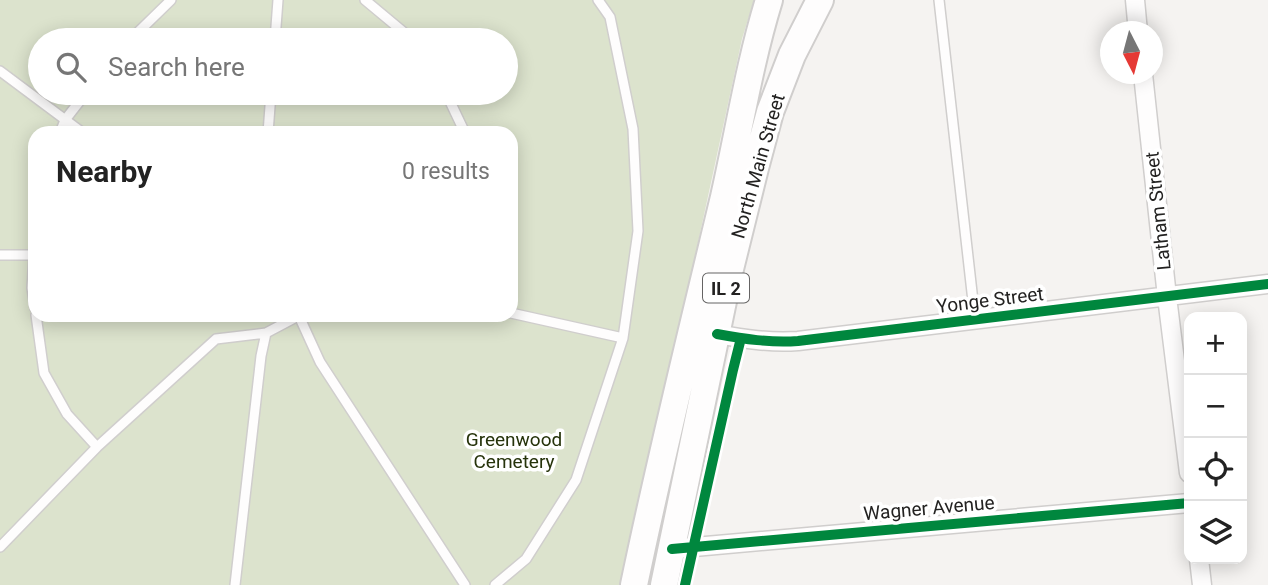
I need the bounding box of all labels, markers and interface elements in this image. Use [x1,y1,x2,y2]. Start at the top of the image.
north arrow [1100,21,1163,84]
search box [28,28,518,105]
icon: search [52,48,90,86]
text: Search here [108,52,245,82]
street label: North Main Street [726,91,790,241]
street label: Latham Street [1140,151,1176,271]
text: Nearby [56,154,152,189]
text: 0 results [402,158,490,185]
road number: IL 2 [703,274,749,302]
street label: Yonge Street [935,282,1045,318]
map controls [1184,312,1247,564]
button: + [1184,312,1247,375]
button: − [1184,375,1247,438]
park label: Greenwood Cemetery [466,428,562,473]
button: locate [1184,438,1247,501]
street label: Wagner Avenue [863,491,995,525]
button: layers [1184,501,1247,564]

